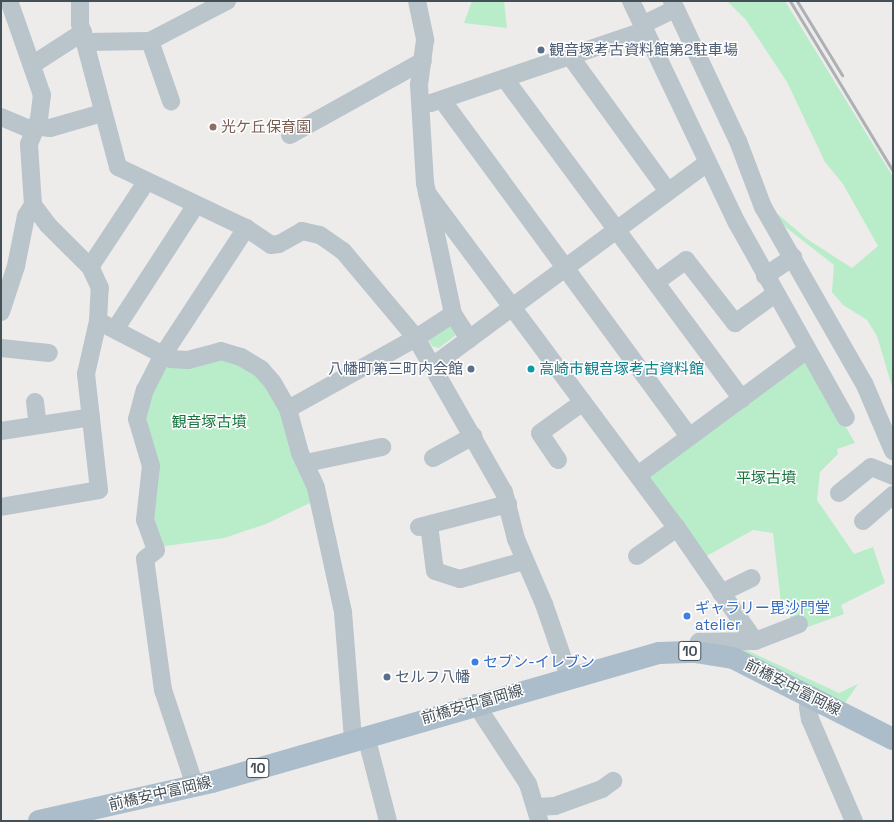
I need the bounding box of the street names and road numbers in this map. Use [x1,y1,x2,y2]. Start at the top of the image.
road number: 10 [678,639,702,663]
street label: 前橋安中富岡線 [742,655,844,719]
street label: 前橋安中富岡線 [419,681,525,727]
road number: 10 [246,756,270,780]
street label: 前橋安中富岡線 [107,772,213,814]

